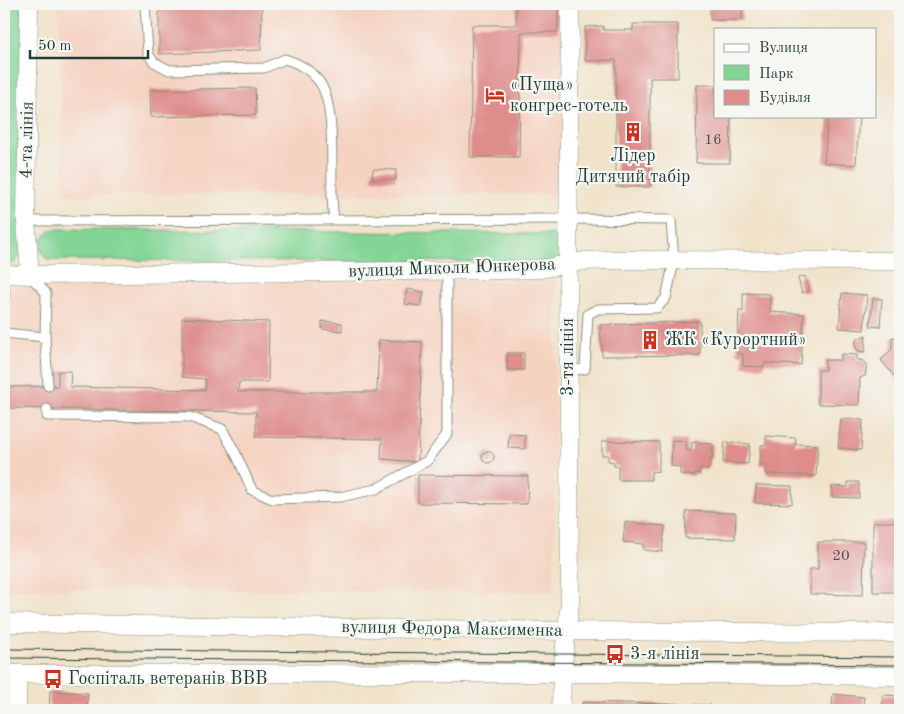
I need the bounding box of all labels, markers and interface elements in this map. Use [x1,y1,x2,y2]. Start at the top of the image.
scale bar [30,28,148,60]
legend [714,28,876,118]
text: 50 m [38,39,72,54]
text: Вулиця [759,41,808,56]
text: Парк [759,67,794,82]
place label: «Пуща» конгрес-готель [510,76,628,115]
hotel icon: «Пуща» конгрес-готель [484,84,506,106]
text: Будівля [759,91,811,106]
street label: 4-та лінія [17,101,37,179]
building icon: Лідер Дитячий табір [622,121,644,143]
house number: 16 [704,133,722,148]
place label: Лідер Дитячий табір [576,147,690,186]
street label: вулиця Миколи Юнкерова [348,255,556,281]
street label: 3-тя лінія [559,318,577,396]
building icon: ЖК «Курортний» [639,329,661,351]
place label: ЖК «Курортний» [665,331,807,349]
house number: 20 [832,549,850,564]
street label: вулиця Федора Максименка [341,618,563,640]
bus stop icon: 3-я лінія [604,643,626,665]
place label: 3-я лінія [630,645,700,663]
bus stop icon: Госпіталь ветеранів ВВВ [42,668,64,690]
place label: Госпіталь ветеранів ВВВ [68,670,267,688]

